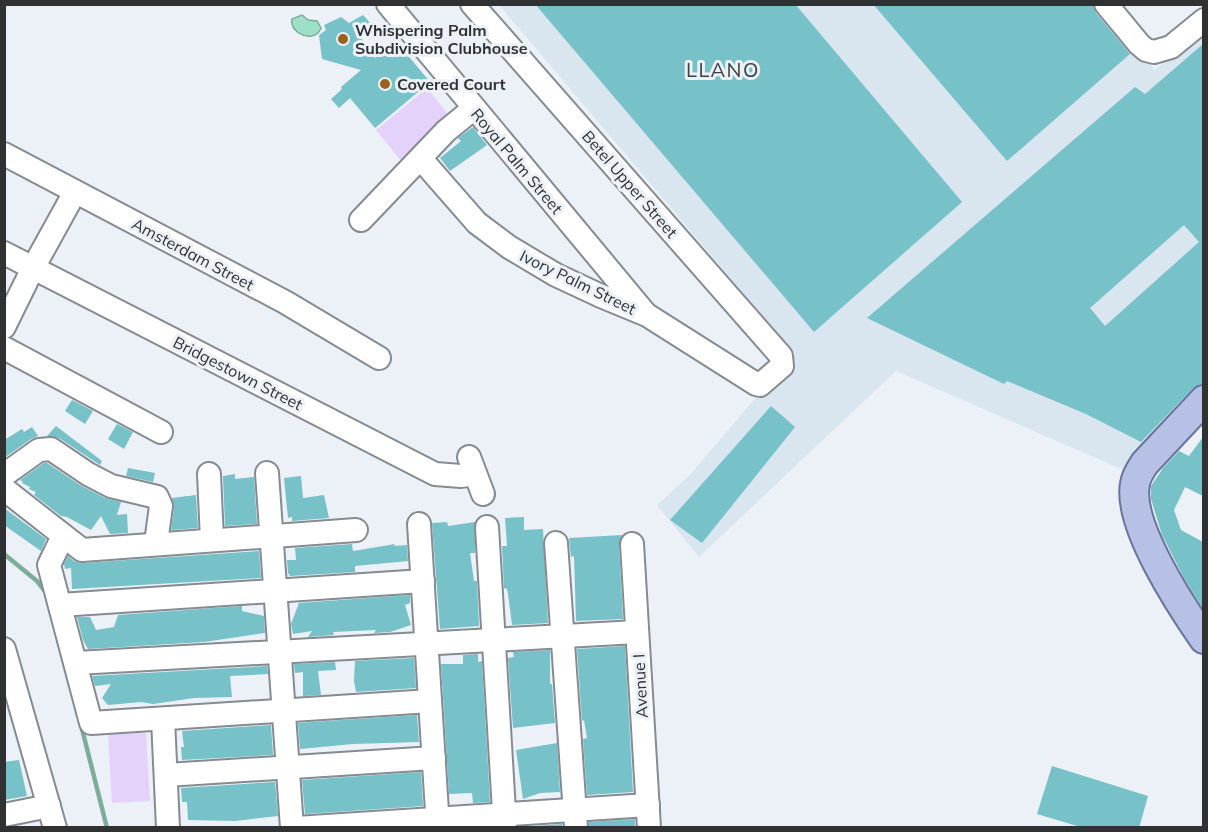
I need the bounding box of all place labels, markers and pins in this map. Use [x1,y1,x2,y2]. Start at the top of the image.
place label: Whispering Palm Subdivision Clubhouse [355,20,528,58]
marker: Whispering Palm Subdivision Clubhouse [336,32,350,46]
place label: Covered Court [397,74,505,94]
marker: Covered Court [378,77,392,91]

